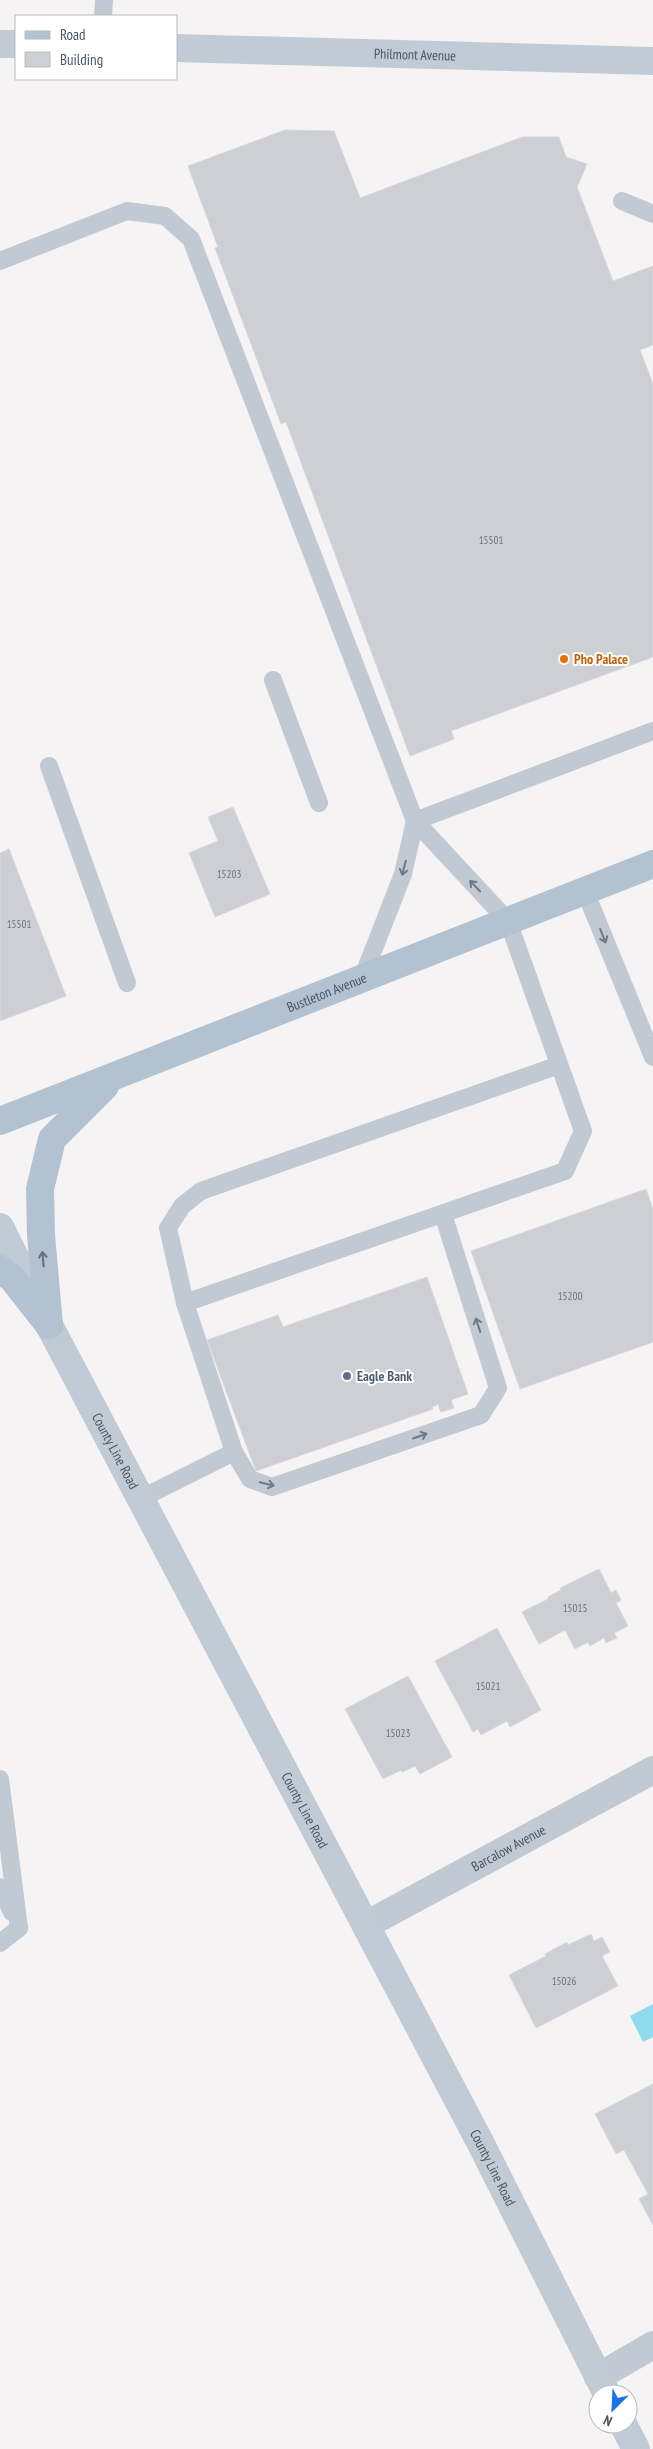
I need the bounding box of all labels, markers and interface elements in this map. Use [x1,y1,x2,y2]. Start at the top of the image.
legend [15,15,178,80]
text: Road [60,25,86,44]
street label: Philmont Avenue [374,44,456,65]
text: Building [60,50,103,69]
house number: 15501 [479,533,503,547]
place label: Pho Palace [574,650,628,668]
marker: Pho Palace [558,653,570,665]
one-way arrow [399,860,408,876]
house number: 15203 [217,867,241,881]
one-way arrow [469,880,481,893]
house number: 15501 [7,917,31,931]
one-way arrow [599,928,609,943]
street label: Bustleton Avenue [284,969,369,1016]
one-way arrow [38,1252,48,1268]
house number: 15200 [558,1289,582,1303]
one-way arrow [473,1317,482,1333]
place label: Eagle Bank [357,1367,412,1385]
marker: Eagle Bank [341,1370,353,1382]
street label: County Line Road [88,1410,143,1492]
one-way arrow [412,1431,428,1440]
one-way arrow [258,1480,274,1489]
house number: 15015 [563,1601,587,1615]
house number: 15021 [476,1679,500,1693]
house number: 15023 [386,1726,410,1740]
street label: County Line Road [277,1769,332,1851]
street label: Barcalow Avenue [468,1821,549,1875]
house number: 15026 [552,1974,576,1988]
street label: County Line Road [466,2126,520,2209]
north arrow [588,2384,638,2434]
text: N [601,2411,615,2431]

